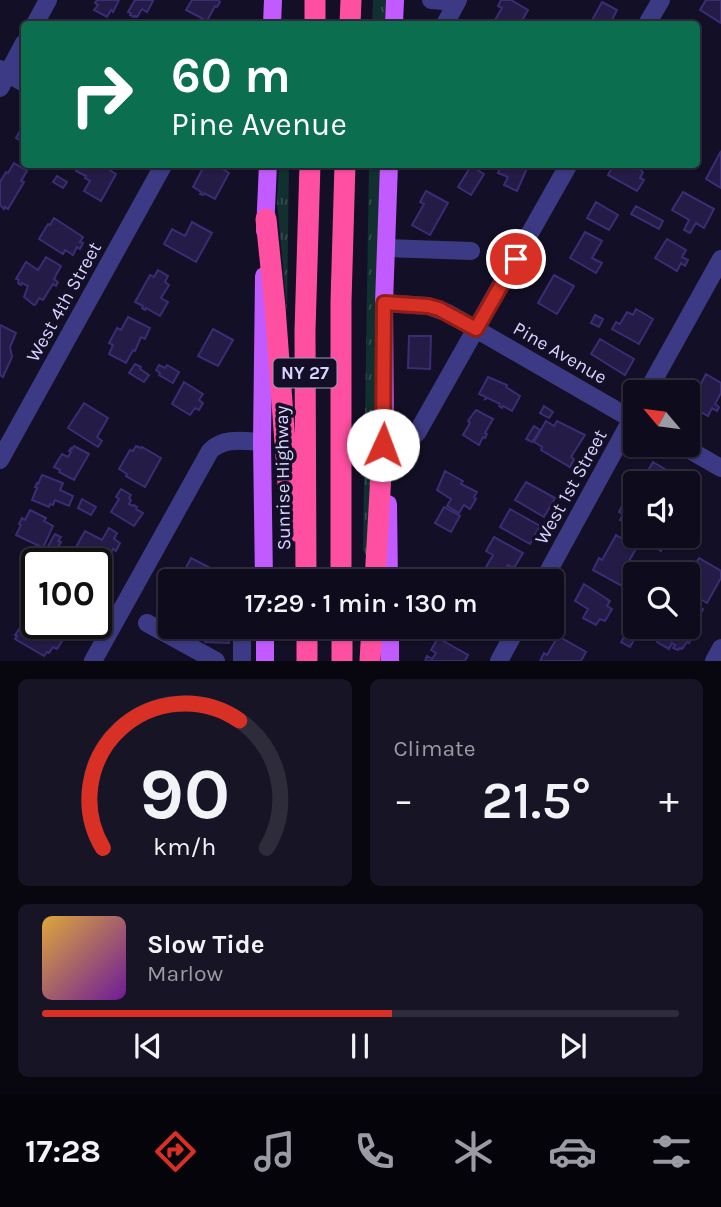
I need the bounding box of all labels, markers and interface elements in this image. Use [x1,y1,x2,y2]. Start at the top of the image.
text: 60 m [171,47,291,104]
icon: right [56,49,147,140]
text: Pine Avenue [171,106,347,143]
pin [486,229,546,289]
street label: West 4th Street [22,238,106,366]
icon: arrive [497,240,535,278]
street label: Pine Avenue [509,317,611,389]
road number: NY 27 [274,358,336,388]
north arrow [623,380,700,457]
map controls [623,380,700,639]
street label: Sunrise Highway [271,405,295,551]
position arrow [346,408,420,482]
street label: West 1st Street [530,426,612,548]
button: sound [623,471,700,548]
speed limit sign: 100 [21,548,112,639]
button: search [623,562,700,639]
text: 17:29 · 1 min · 130 m [244,588,478,619]
text: Climate [394,735,476,762]
text: 90 [140,752,230,837]
text: 21.5° [482,770,591,831]
text: − [394,778,413,823]
text: + [659,778,679,823]
text: km/h [153,832,216,861]
text: Slow Tide [147,929,265,960]
text: Marlow [147,960,223,987]
icon: previous [129,1027,167,1065]
icon: pause [341,1027,379,1065]
icon: next [554,1027,592,1065]
icon: directions [151,1127,200,1176]
icon: music [250,1127,299,1176]
icon: phone [350,1127,399,1176]
icon: climate [449,1127,498,1176]
icon: car [548,1127,597,1176]
icon: filters [647,1127,696,1176]
text: 17:28 [25,1133,101,1170]

